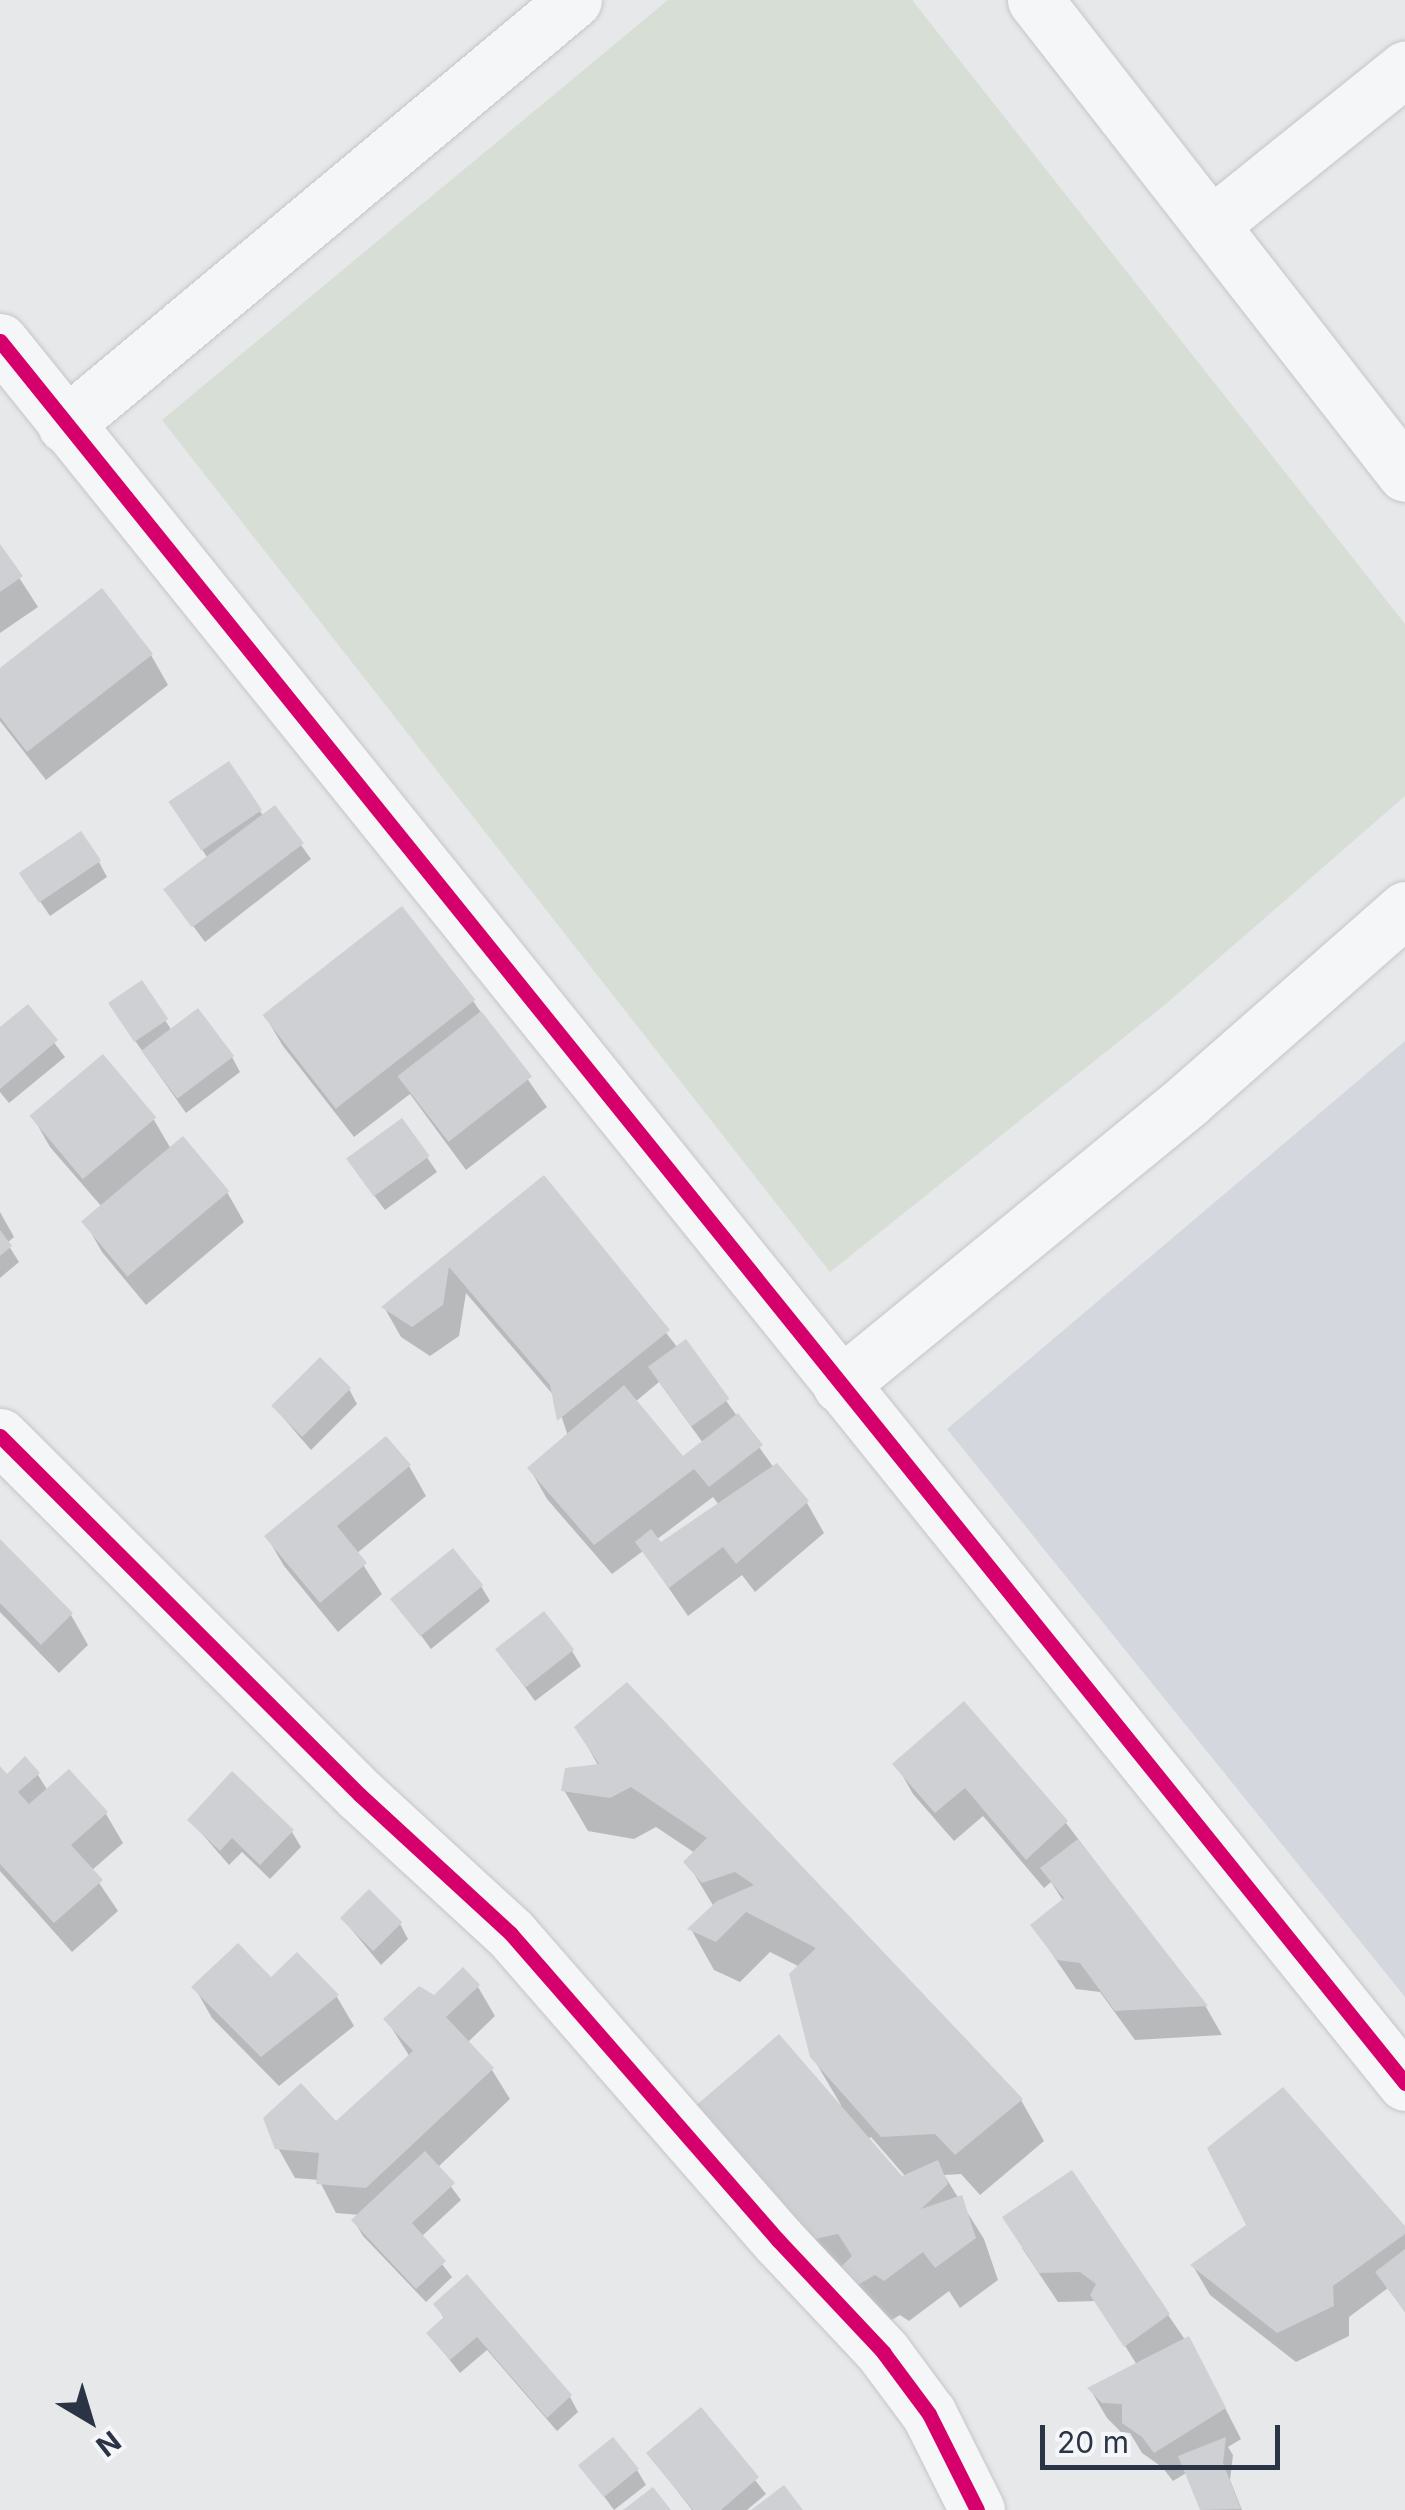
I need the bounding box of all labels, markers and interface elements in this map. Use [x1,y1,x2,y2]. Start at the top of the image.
north arrow [40,2370,140,2470]
scale bar [1045,2405,1285,2467]
text: N [90,2424,127,2464]
text: 20 m [1057,2424,1129,2460]

